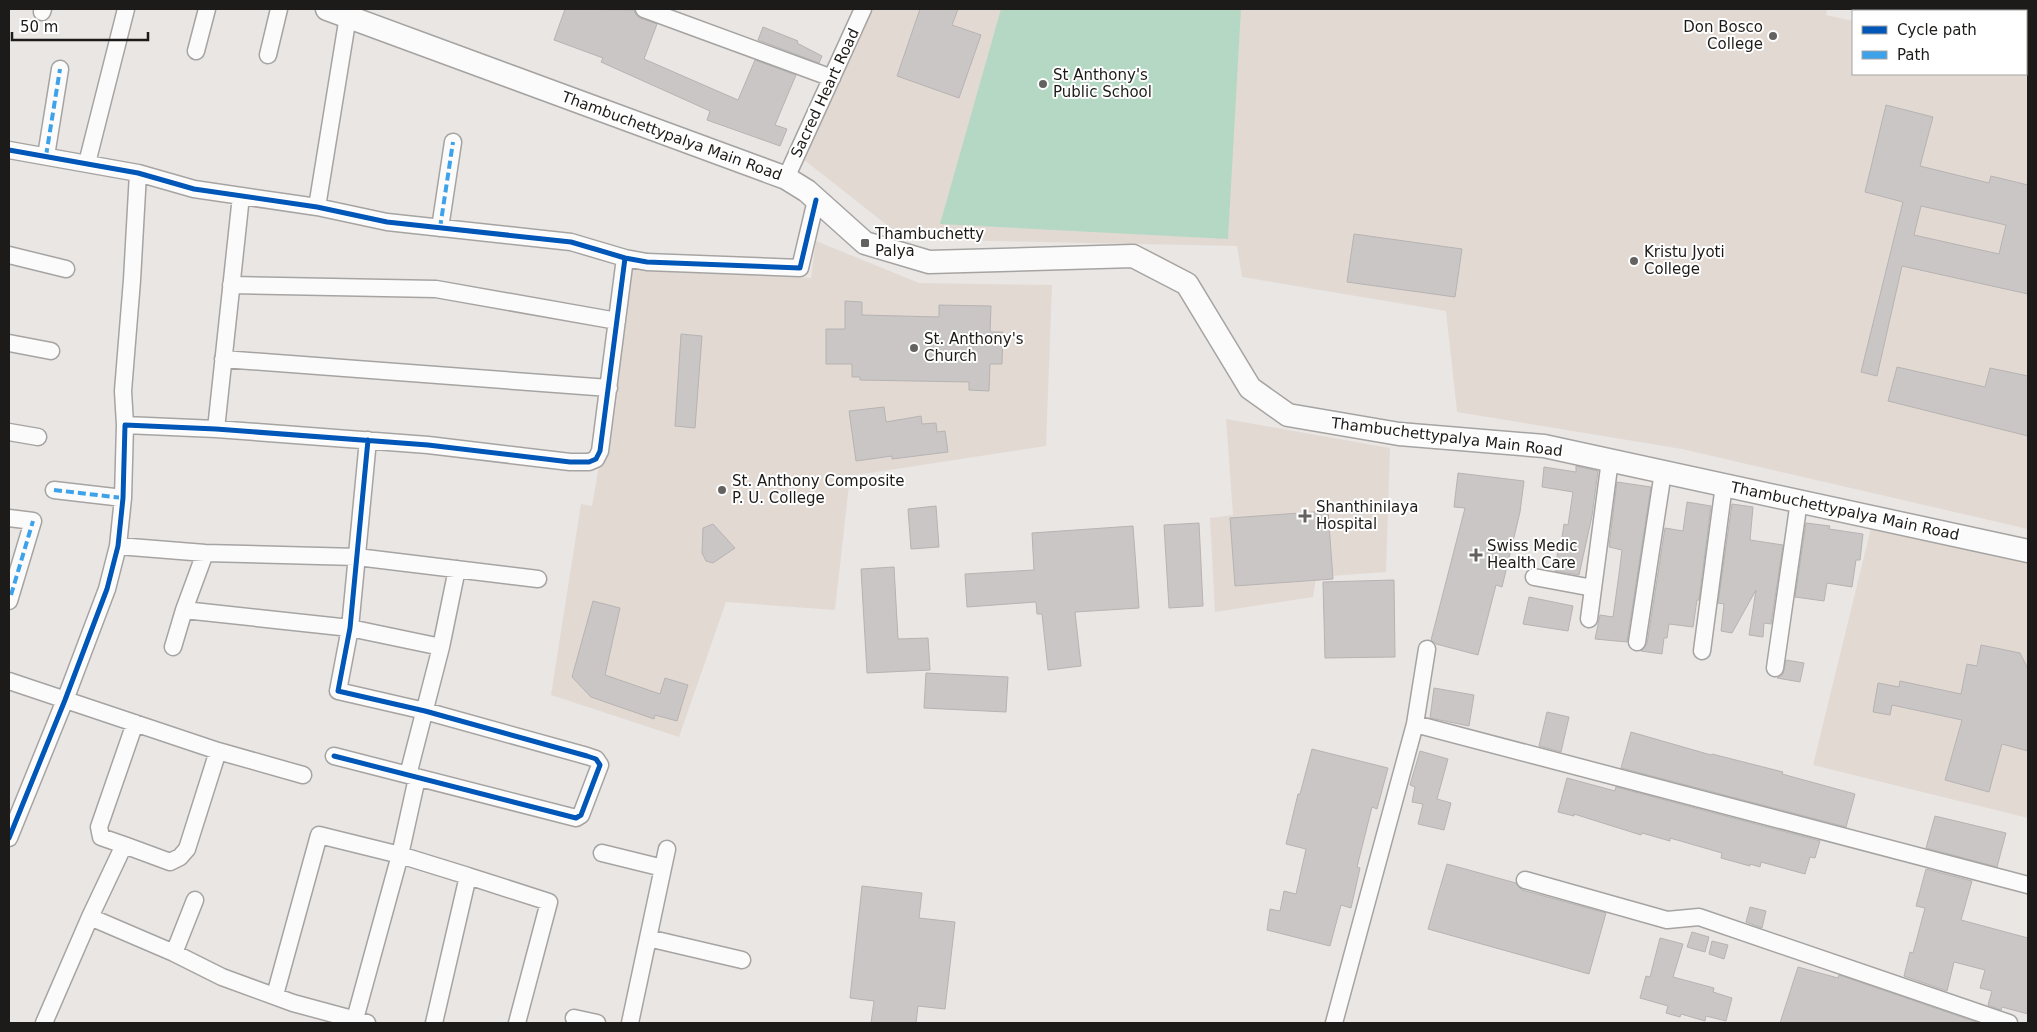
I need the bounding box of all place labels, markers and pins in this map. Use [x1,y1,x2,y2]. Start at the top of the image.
place label: Don Bosco College [1683,18,1763,53]
marker: Don Bosco College [1767,30,1779,42]
place label: St Anthony's Public School [1053,66,1152,101]
marker: St Anthony's Public School [1037,78,1049,90]
place label: Thambuchetty Palya [874,225,984,260]
marker: Thambuchetty Palya [859,237,871,249]
place label: Kristu Jyoti College [1644,243,1725,278]
marker: Kristu Jyoti College [1628,255,1640,267]
place label: St. Anthony's Church [924,330,1024,365]
marker: St. Anthony's Church [908,342,920,354]
place label: St. Anthony Composite P. U. College [732,472,904,507]
marker: St. Anthony Composite P. U. College [716,484,728,496]
place label: Shanthinilaya Hospital [1316,498,1418,533]
marker: Shanthinilaya Hospital [1298,509,1312,523]
place label: Swiss Medic Health Care [1487,537,1577,572]
marker: Swiss Medic Health Care [1469,548,1483,562]

